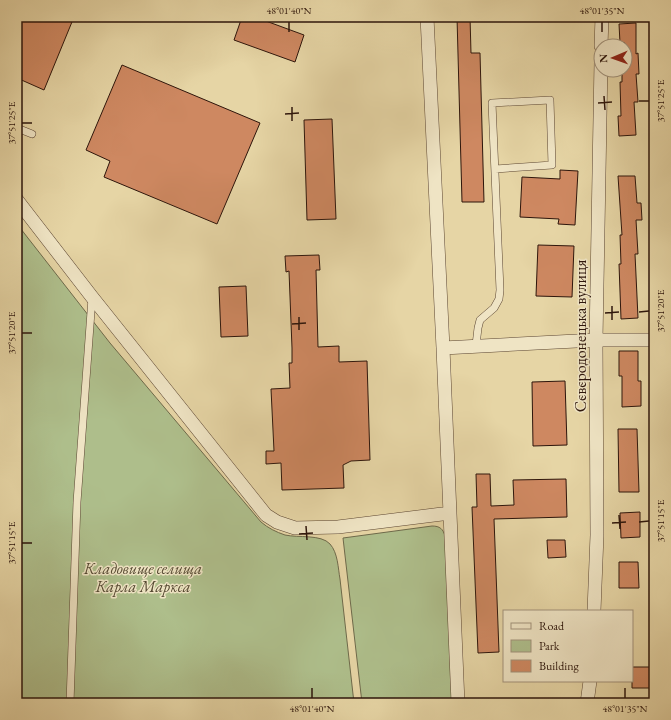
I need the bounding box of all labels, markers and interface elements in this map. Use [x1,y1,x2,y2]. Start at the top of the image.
text: 48°01'40"N [267,4,312,17]
text: 48°01'35"N [580,4,625,17]
north arrow [593,38,633,78]
text: N [596,54,610,63]
text: 37°51'25"E [654,79,667,122]
text: 37°51'25"E [5,101,18,144]
street label: Сєвєродонецька вулиця [570,260,591,412]
text: 37°51'20"E [654,289,667,332]
text: 37°51'20"E [5,311,18,354]
text: 37°51'15"E [654,499,667,542]
text: 37°51'15"E [5,521,18,564]
park label: Кладовище селища Карла Маркса [83,558,202,597]
legend [503,610,633,682]
text: Road [539,618,565,634]
text: Park [539,638,560,654]
text: Building [539,658,580,674]
text: 48°01'40"N [290,702,335,715]
text: 48°01'35"N [603,702,648,715]

